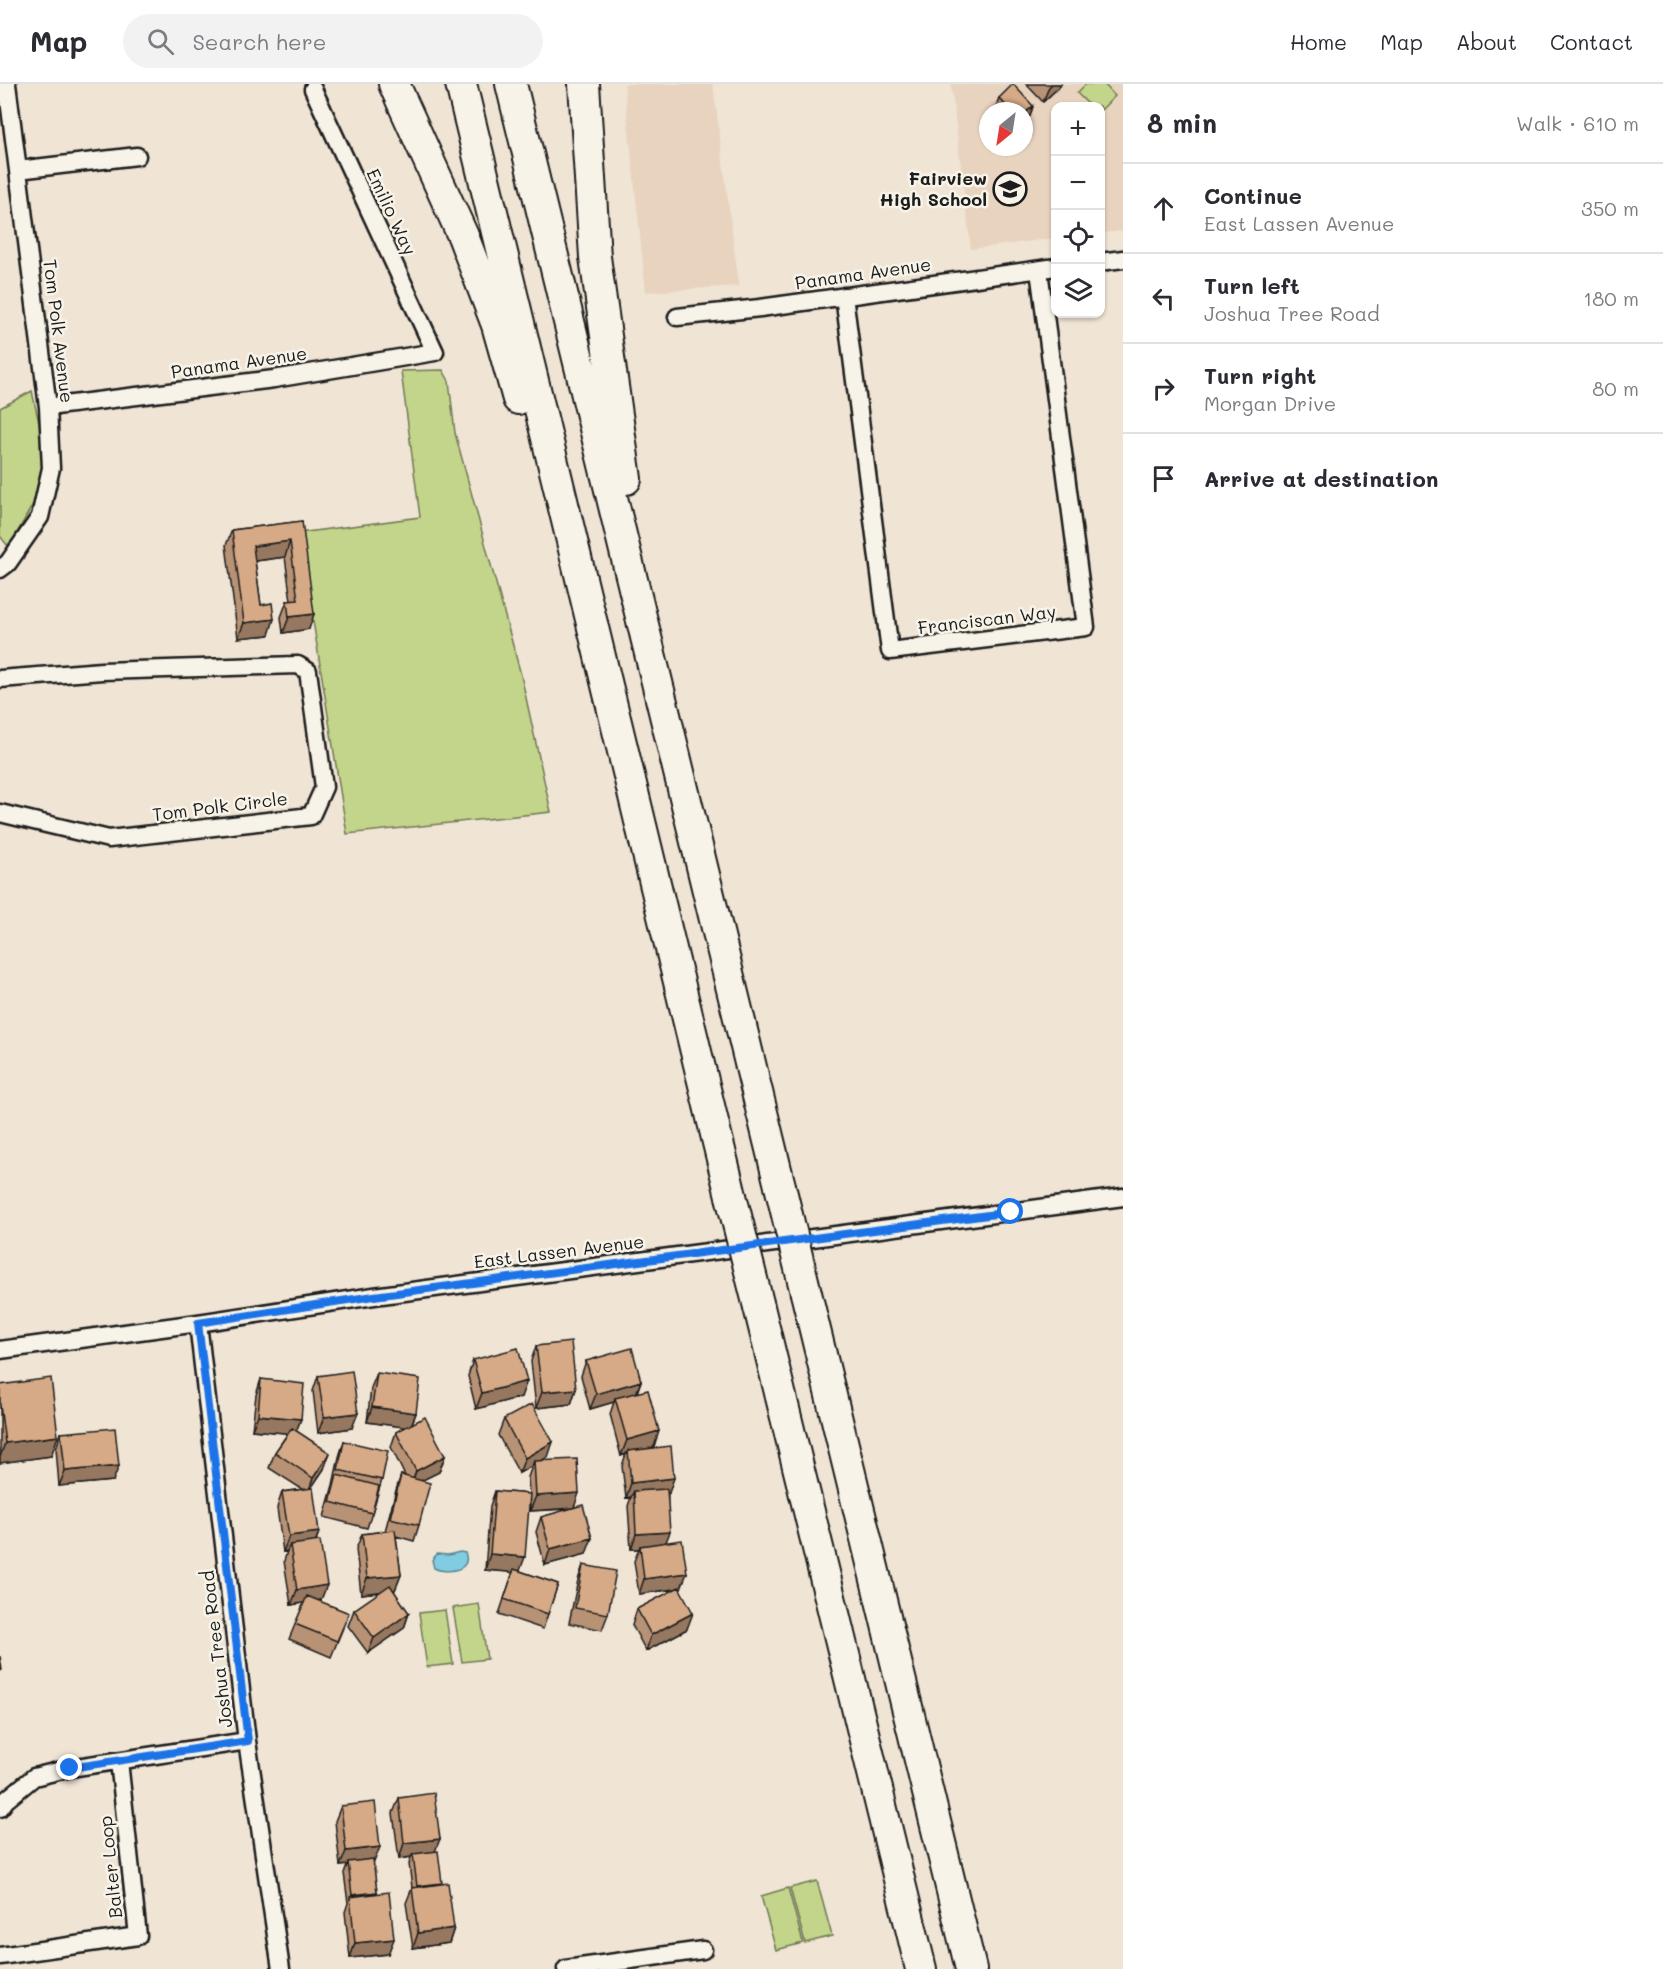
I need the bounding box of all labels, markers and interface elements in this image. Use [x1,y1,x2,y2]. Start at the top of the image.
search box [123,14,543,68]
text: Map [30,23,87,59]
icon: search [144,25,177,58]
text: Search here [192,27,326,56]
text: Home [1290,28,1347,55]
text: Map [1380,28,1423,55]
text: About [1456,28,1517,55]
text: Contact [1550,28,1633,55]
north arrow [979,102,1033,156]
map controls [1051,102,1105,318]
button: + [1051,102,1105,156]
text: 8 min [1147,106,1217,140]
text: Walk · 610 m [1516,110,1639,136]
button: − [1051,156,1105,210]
street label: Emilio Way [361,164,422,259]
place label: Fairview High School [880,166,987,211]
school or university icon: Fairview High School [992,171,1028,207]
text: Continue [1204,181,1302,210]
icon: ahead [1147,192,1180,225]
text: 350 m [1581,195,1639,221]
button: locate [1051,210,1105,264]
text: East Lassen Avenue [1204,210,1394,236]
street label: Panama Avenue [793,252,932,294]
street label: Tom Polk Avenue [38,258,80,404]
button: layers [1051,264,1105,318]
text: Turn left [1204,271,1300,300]
icon: left [1147,282,1180,315]
text: 180 m [1583,285,1639,311]
text: Joshua Tree Road [1204,300,1380,326]
street label: Panama Avenue [169,341,308,383]
text: Turn right [1204,361,1316,390]
icon: right [1147,372,1180,405]
text: 80 m [1592,375,1639,401]
text: Morgan Drive [1204,390,1336,416]
icon: arrive [1147,462,1180,495]
text: Arrive at destination [1204,464,1439,493]
street label: Franciscan Way [916,599,1057,639]
street label: Tom Polk Circle [151,786,289,826]
route start [997,1198,1023,1224]
street label: East Lassen Avenue [472,1229,645,1273]
street label: Joshua Tree Road [194,1569,238,1729]
route end [56,1754,82,1780]
street label: Balter Loop [93,1815,127,1919]

